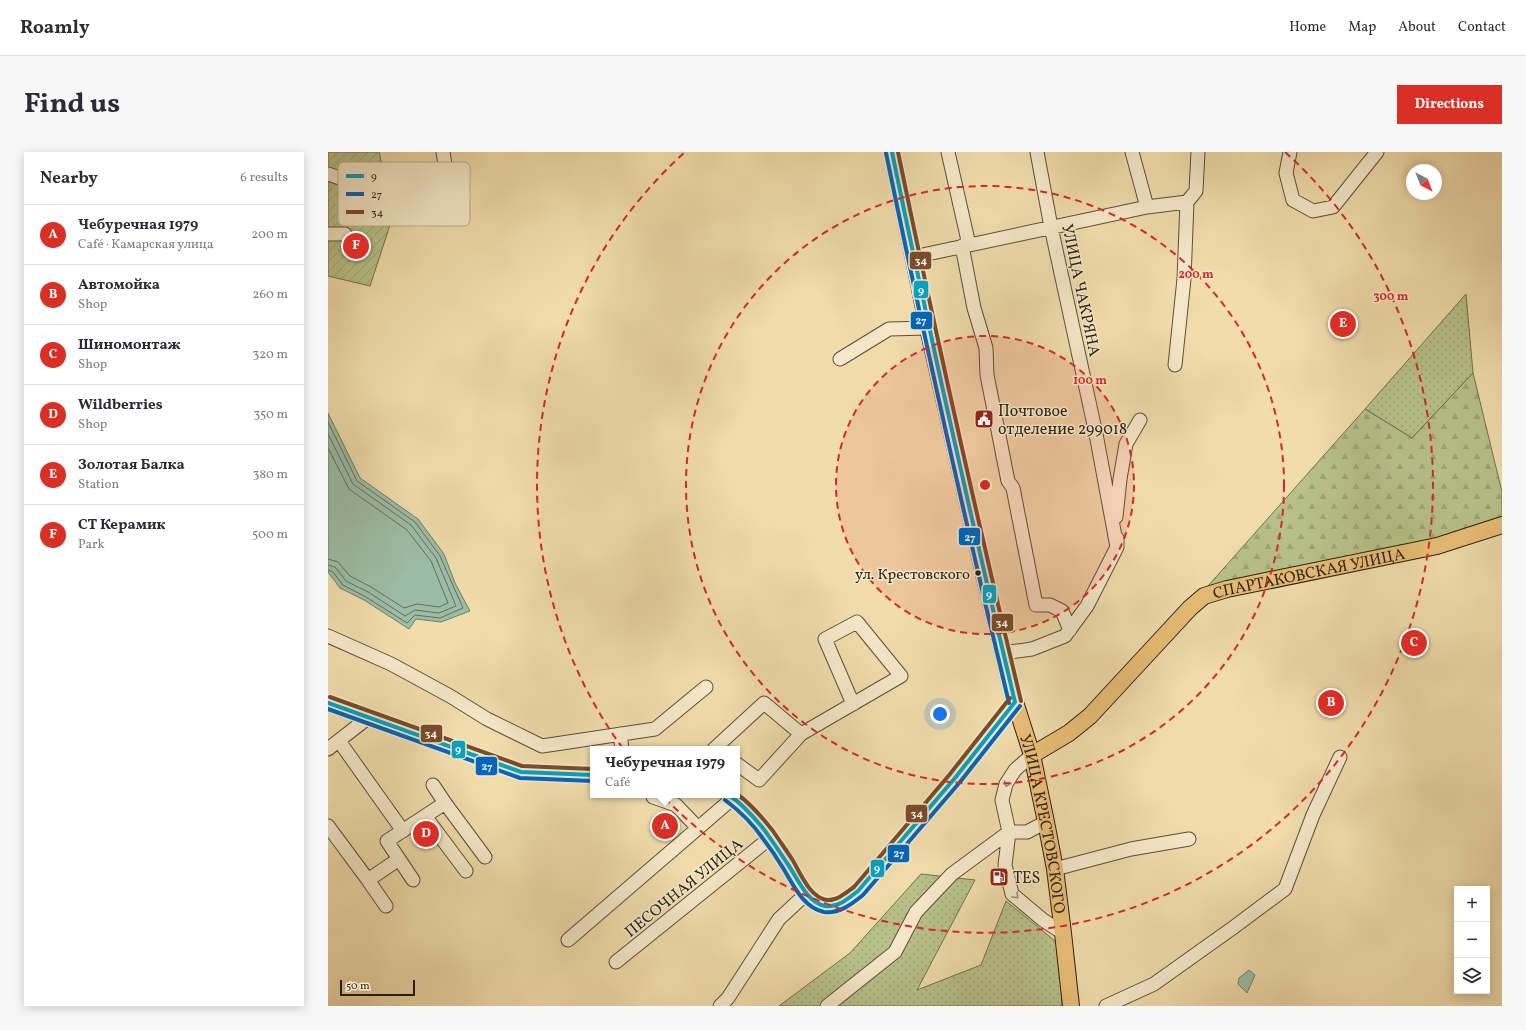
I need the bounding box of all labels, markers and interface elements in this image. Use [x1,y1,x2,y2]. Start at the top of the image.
text: Roamly [20,15,90,41]
text: Home [1289,18,1326,37]
text: Map [1348,18,1376,37]
text: About [1398,18,1436,37]
text: Contact [1458,18,1506,37]
text: Find us [24,85,120,124]
button: Directions [1397,85,1502,124]
legend [338,162,470,226]
north arrow [1406,164,1442,200]
text: Nearby [40,167,98,190]
text: 6 results [240,169,288,187]
text: 9 [371,170,377,185]
text: 27 [371,188,382,203]
text: 34 [371,206,384,221]
text: Чебуречная 1979 [78,215,198,236]
street label: УЛИЦА ЧАКРЯНА [1055,222,1105,359]
text: A [48,226,58,244]
text: 200 m [251,226,288,244]
pin: F [343,231,369,261]
text: Café · Камарская улица [78,236,213,254]
line badge: 34 [909,251,932,270]
text: 34 [915,254,927,269]
text: 200 m [1178,267,1214,283]
text: Автомойка [78,275,160,296]
line badge: 9 [913,280,929,299]
text: 9 [918,284,924,299]
text: B [49,286,57,304]
text: 260 m [253,286,288,304]
text: 300 m [1374,289,1409,305]
text: Shop [78,296,107,314]
pin: E [1330,309,1356,339]
line badge: 27 [910,311,933,330]
text: 27 [916,314,926,329]
text: Шиномонтаж [78,335,181,356]
text: C [49,346,57,364]
text: 320 m [253,346,288,364]
text: Shop [78,356,107,374]
text: 100 m [1073,373,1107,389]
text: Wildberries [78,395,163,416]
place label: Почтовое отделение 299018 [998,401,1127,441]
text: D [48,406,58,424]
text: 350 m [253,406,288,424]
public building icon: Почтовое отделение 299018 [973,408,995,430]
text: Shop [78,416,107,434]
text: Золотая Балка [78,455,185,476]
text: E [49,466,57,484]
text: 380 m [253,466,288,484]
text: Station [78,476,119,494]
centre of rings [978,478,992,492]
text: СТ Керамик [78,515,166,536]
text: F [49,526,57,544]
text: 500 m [252,526,288,544]
line badge: 27 [958,527,981,546]
text: 27 [965,531,975,546]
text: Park [78,536,105,554]
street label: СПАРТАКОВСКАЯ УЛИЦА [1210,544,1407,606]
place label: ул. Крестовского [855,565,970,586]
marker: ул. Крестовского [973,568,983,578]
line badge: 9 [982,584,997,604]
text: 9 [986,588,992,603]
line badge: 34 [991,613,1014,632]
text: 34 [996,616,1008,631]
pin: C [1401,628,1427,658]
pin: B [1318,688,1344,718]
your location [930,704,950,724]
line badge: 34 [420,724,443,743]
text: 34 [425,727,437,742]
street label: УЛИЦА КРЕСТОВСКОГО [1013,732,1070,915]
line badge: 9 [451,740,466,759]
text: 9 [455,743,461,758]
popup [590,746,740,798]
text: Чебуречная 1979 [605,753,725,774]
line badge: 27 [475,756,498,776]
text: 27 [482,760,492,775]
text: Café [605,774,630,792]
one-way arrow [1003,780,1012,787]
line badge: 34 [905,804,928,823]
text: 34 [911,807,923,822]
pin: A [652,811,678,841]
pin: D [413,819,439,849]
street label: ПЕСОЧНАЯ УЛИЦА [620,834,748,943]
line badge: 27 [887,844,910,863]
text: 27 [894,847,904,862]
line badge: 9 [870,859,885,878]
text: 9 [874,862,880,877]
fuel station icon: TES [988,866,1010,888]
place label: TES [1013,868,1040,890]
map controls [1454,886,1490,994]
button: + [1454,886,1490,922]
one-way arrow [1011,891,1019,899]
button: − [1454,922,1490,958]
button: layers [1454,958,1490,994]
scale bar [340,978,415,997]
text: 50 m [346,979,370,994]

